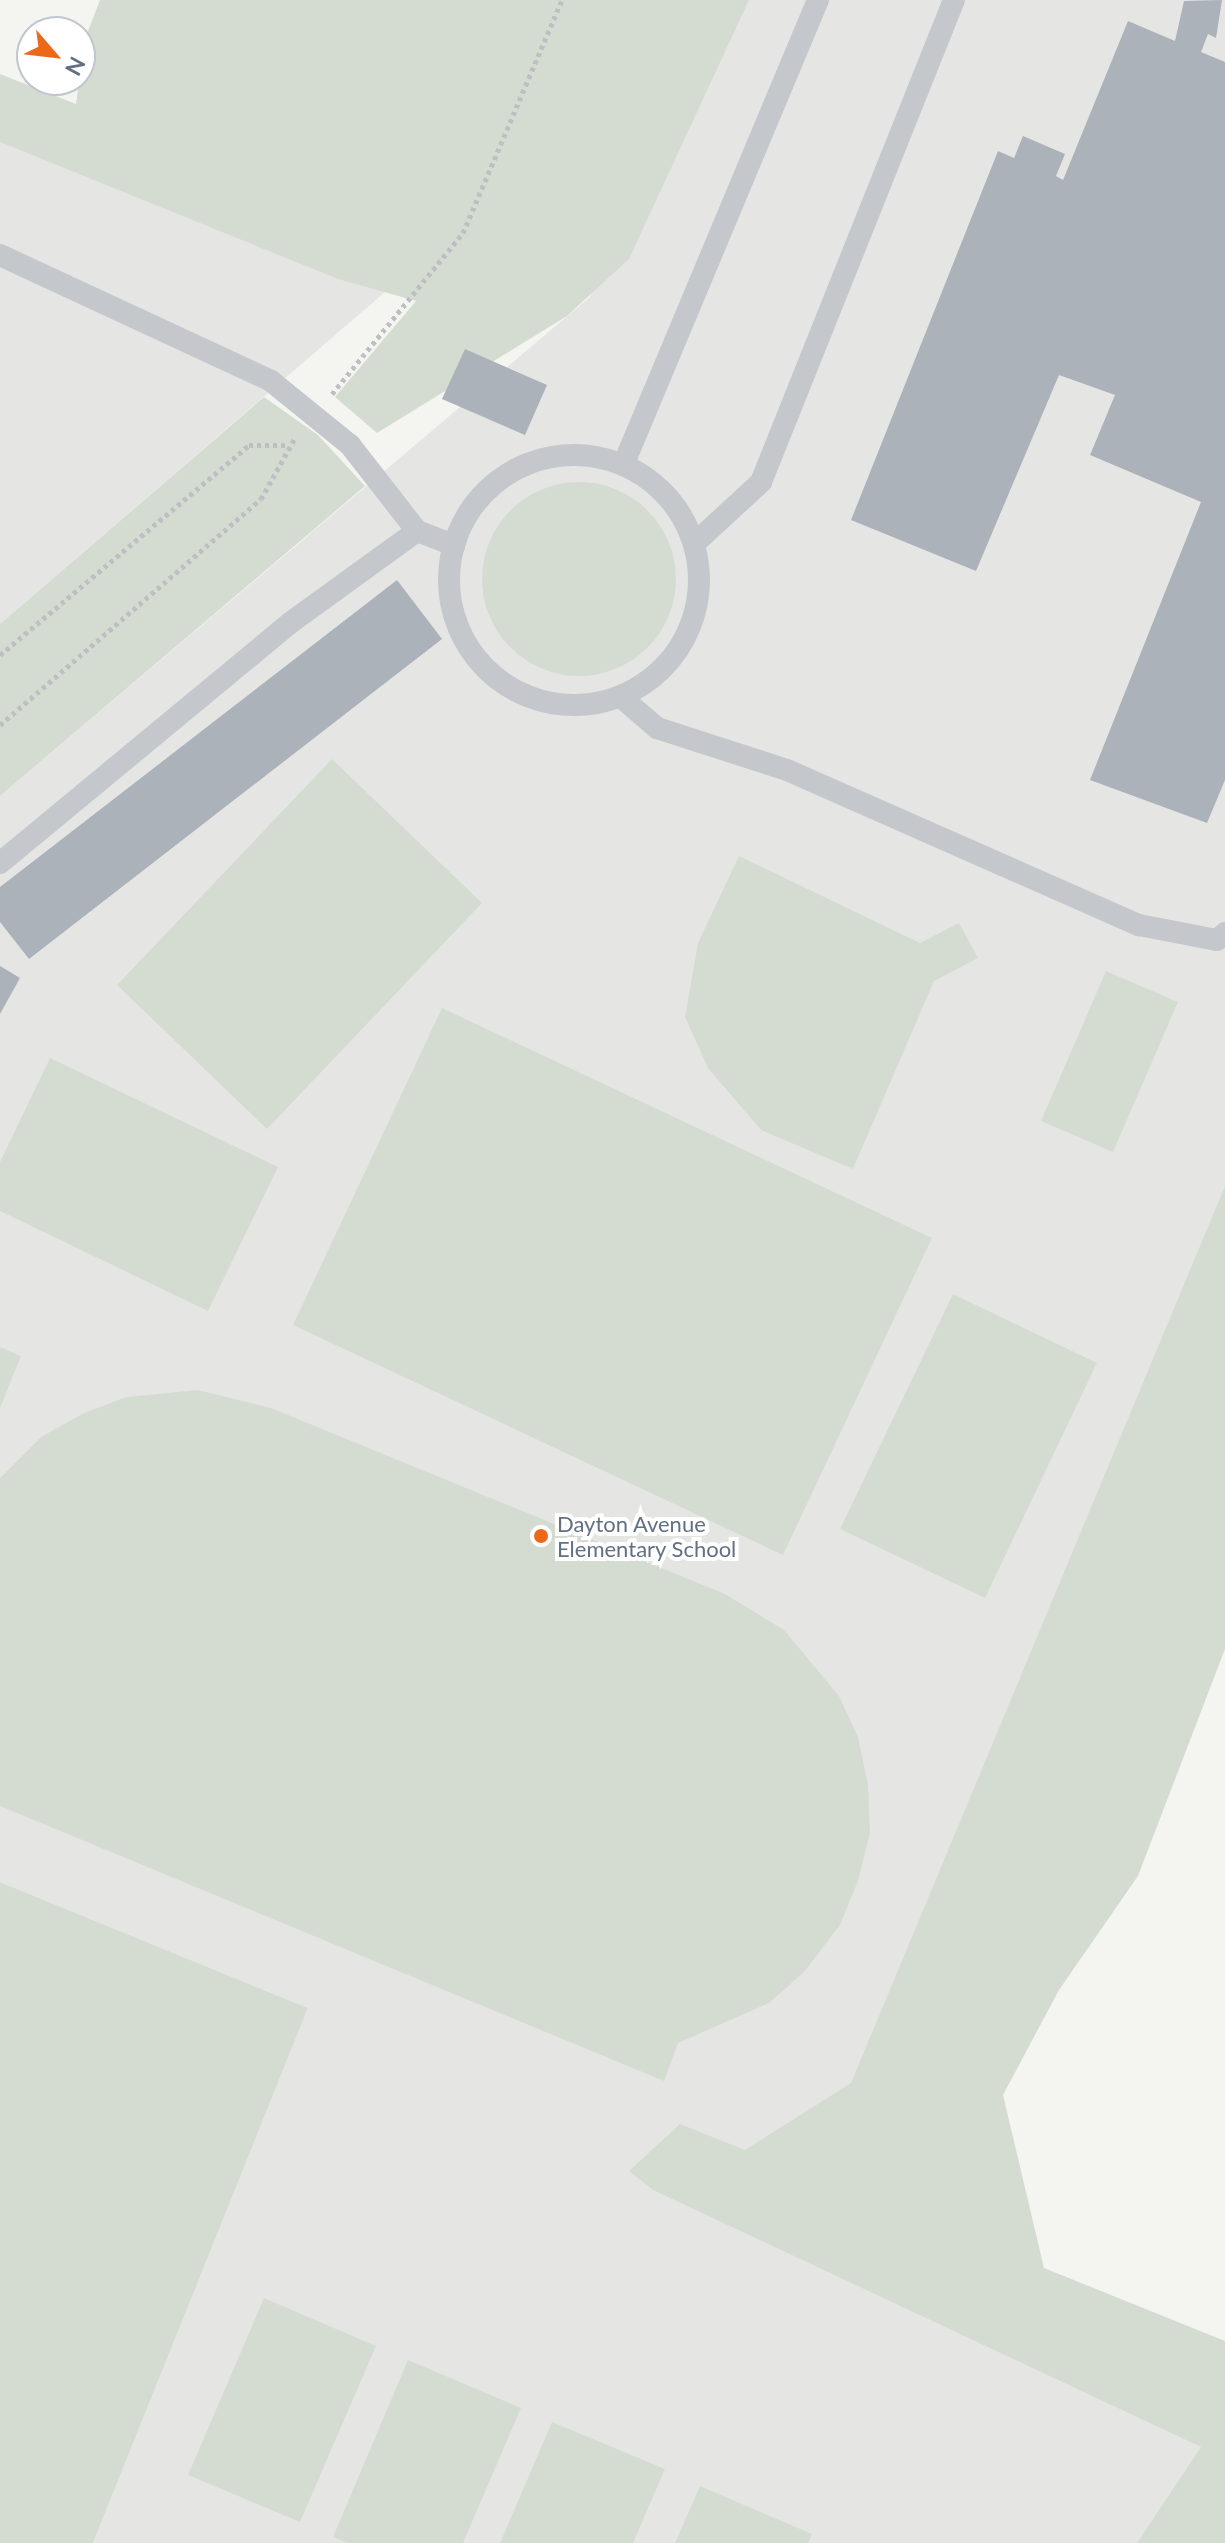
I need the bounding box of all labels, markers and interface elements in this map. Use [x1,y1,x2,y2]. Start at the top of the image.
north arrow [16,16,96,96]
text: N [60,53,92,80]
place label: Dayton Avenue Elementary School [557,1510,737,1562]
marker: Dayton Avenue Elementary School [532,1527,550,1545]

